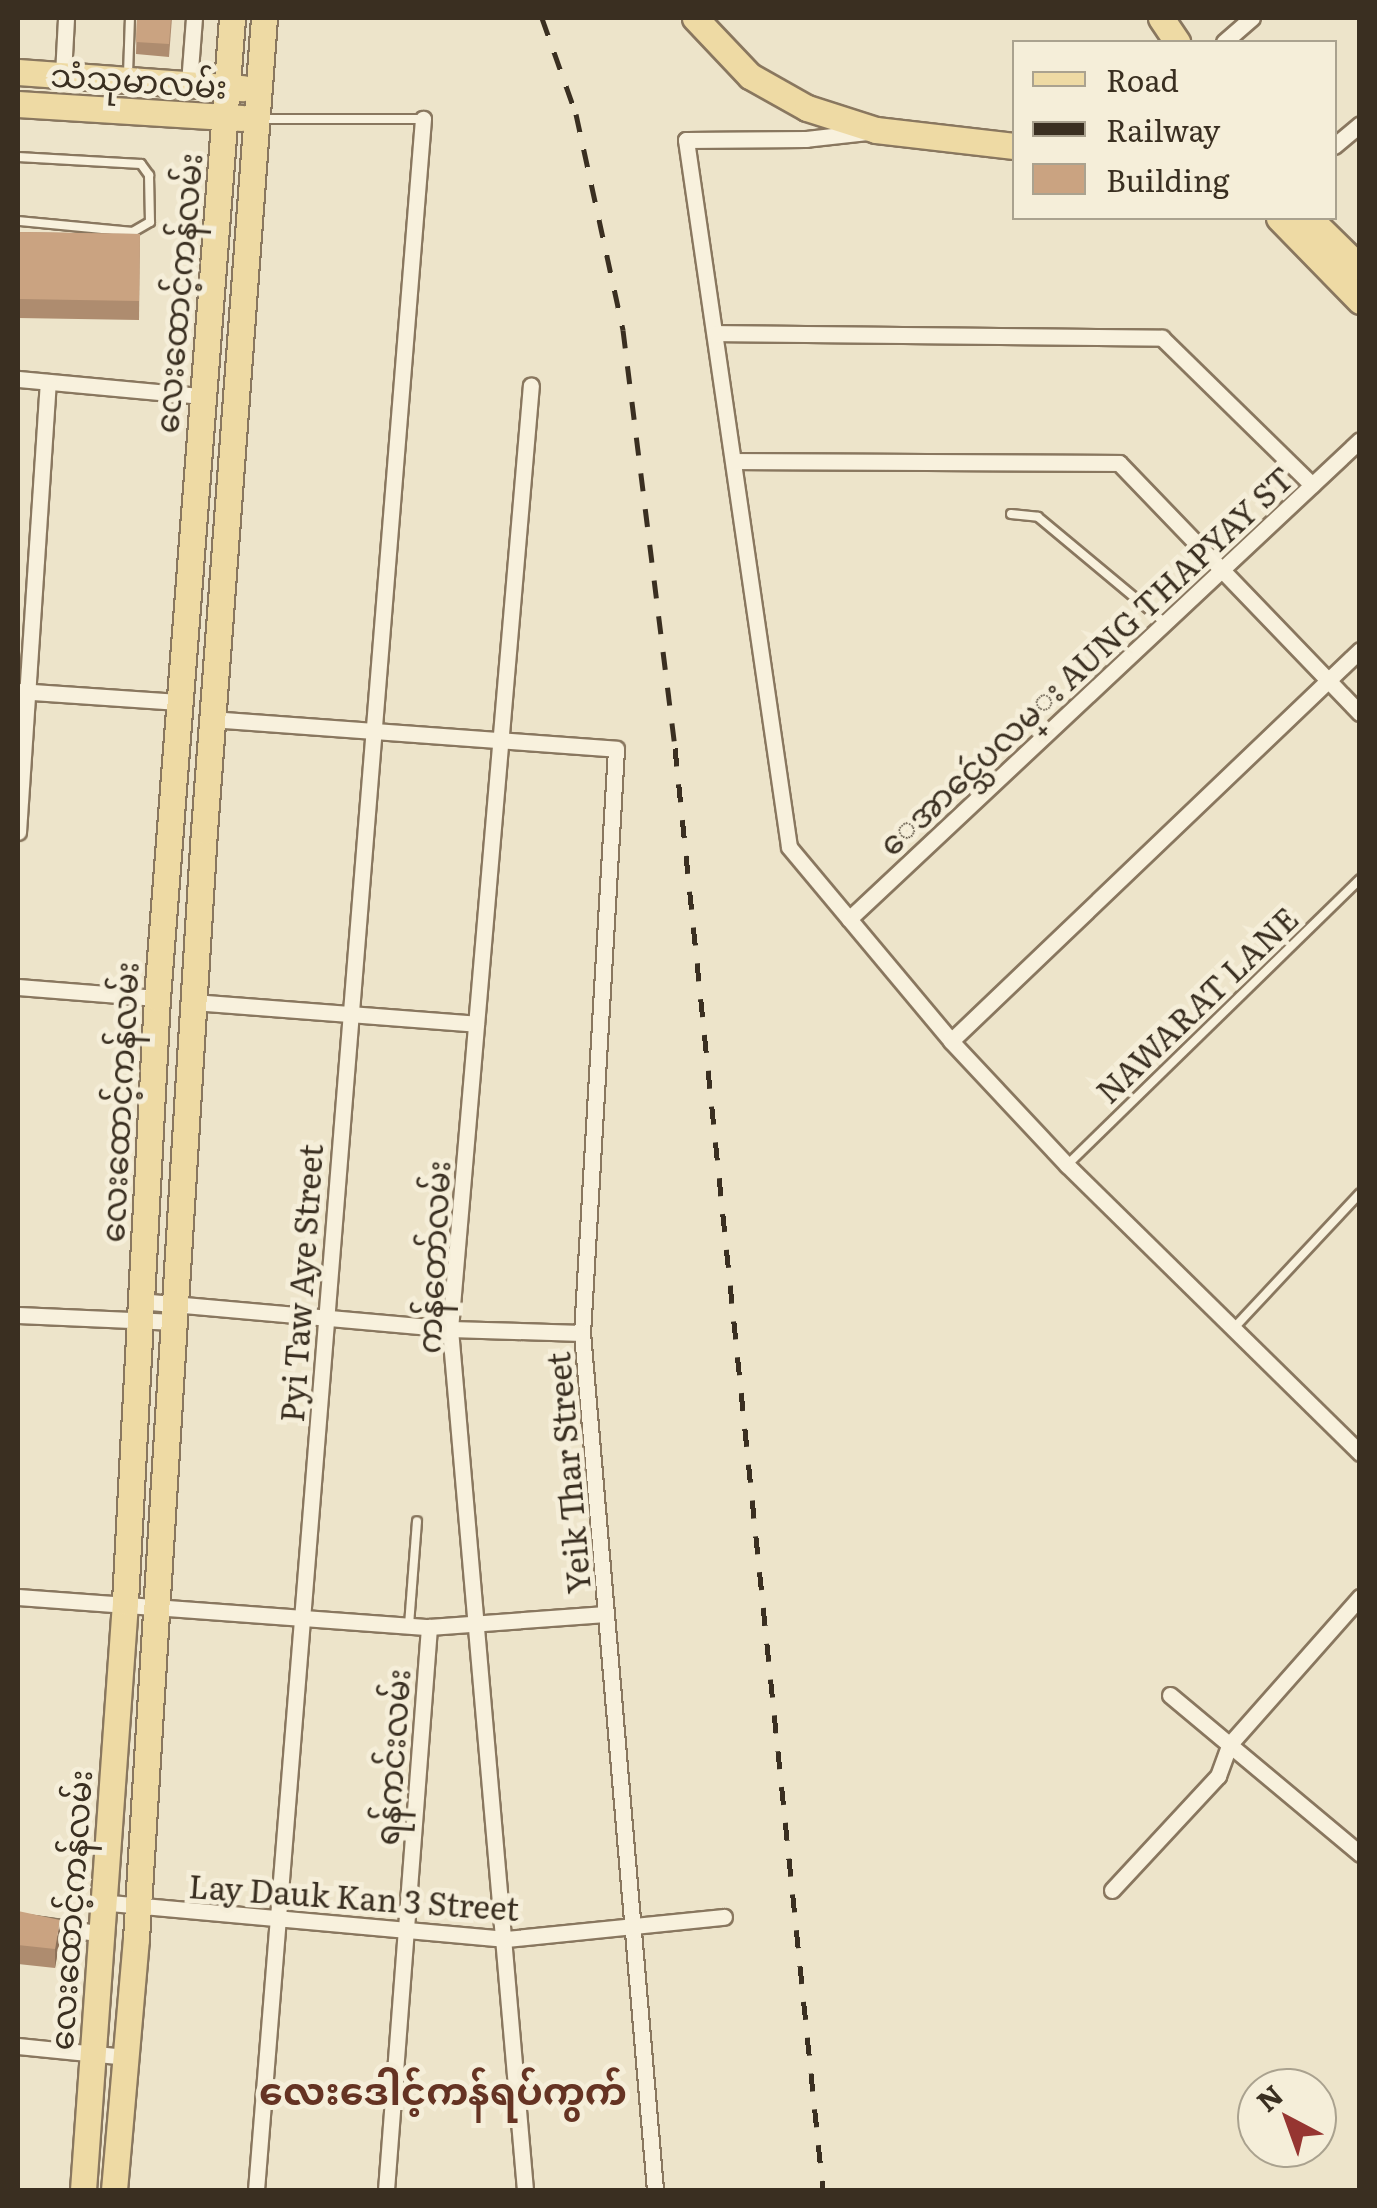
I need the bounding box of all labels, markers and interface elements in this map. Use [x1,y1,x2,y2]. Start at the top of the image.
legend [1012,40,1337,220]
street label: သံသုမာလမ်း [49,54,229,104]
text: Road [1106,57,1179,101]
text: Railway [1106,107,1220,151]
street label: လေးထောင့်ကန်လမ်း [146,151,208,435]
text: Building [1106,157,1230,201]
street label: ေအာင္သေဴပလမ္း AUNG THAPYAY ST [870,458,1300,862]
street label: NAWARAT LANE [1087,898,1305,1110]
street label: လေးထောင့်ကန်လမ်း [91,961,145,1243]
street label: Pyi Taw Aye Street [271,1143,329,1423]
street label: ကန်တော်လမ်း [408,1160,456,1354]
street label: Yeik Thar Street [537,1351,597,1595]
street label: ရန်ကင်းလမ်း [366,1667,416,1847]
street label: လေးထောင့်ကန်လမ်း [40,1769,98,2051]
street label: Lay Dauk Kan 3 Street [187,1865,521,1927]
district label: လေးဒေါင့်ကန်ရပ်ကွက် [259,2066,627,2112]
north arrow [1237,2068,1337,2168]
text: N [1246,2073,1291,2120]

